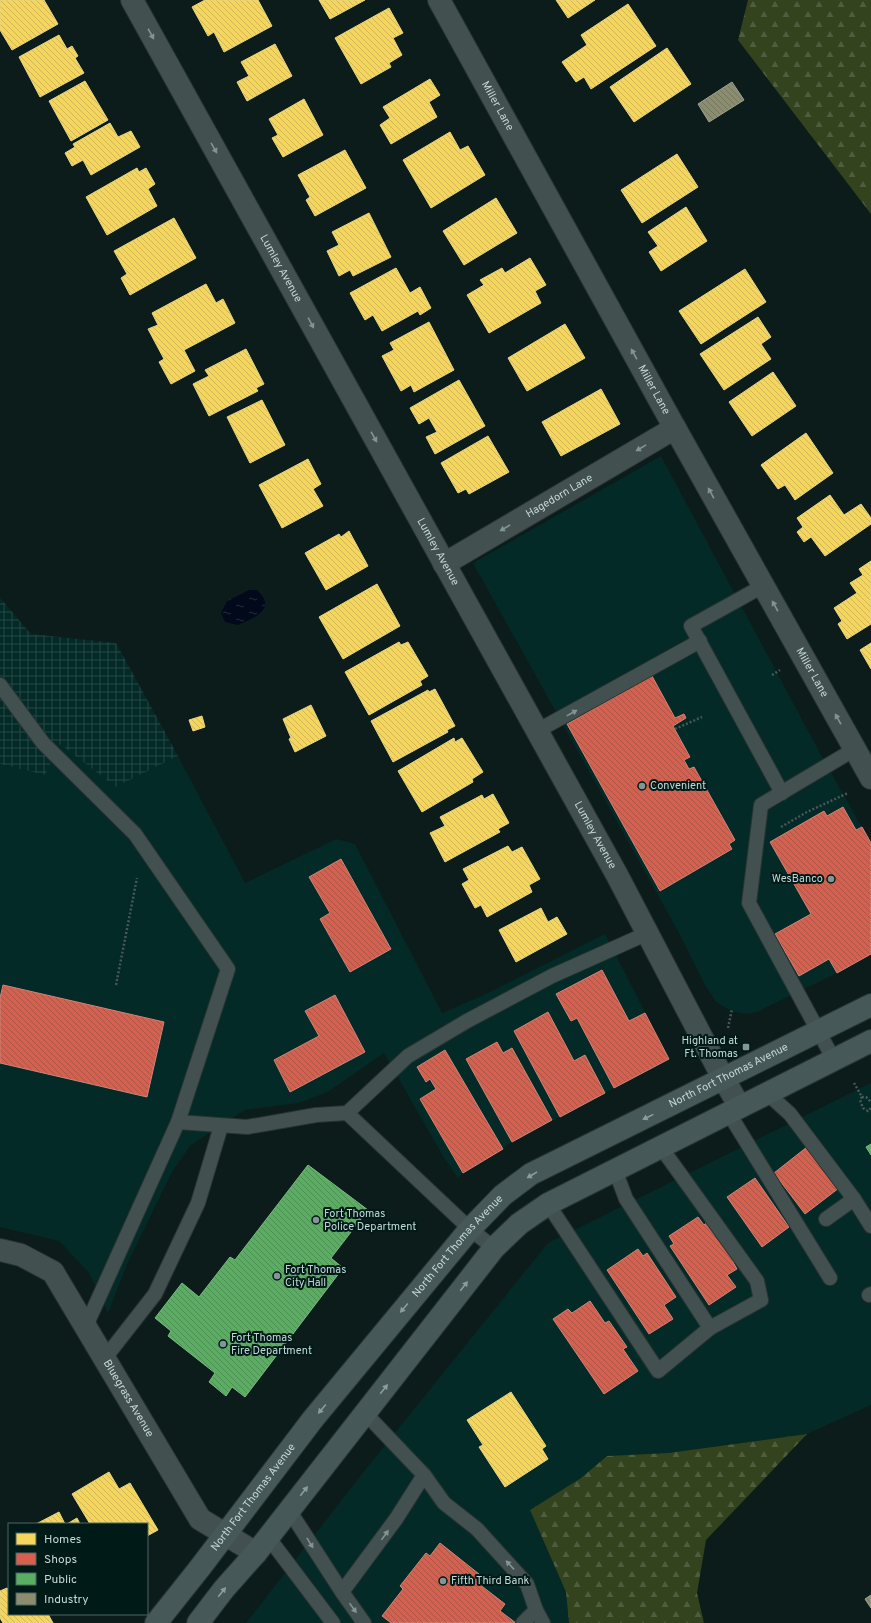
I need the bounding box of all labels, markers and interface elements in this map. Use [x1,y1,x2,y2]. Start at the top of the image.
one-way arrow [148,28,154,40]
street label: Miller Lane [478,79,517,133]
one-way arrow [211,142,218,154]
street label: Lumley Avenue [256,232,305,305]
one-way arrow [307,317,314,329]
one-way arrow [631,349,638,360]
street label: Miller Lane [634,362,673,417]
one-way arrow [370,431,377,442]
one-way arrow [635,444,647,451]
street label: Hagedorn Lane [523,471,596,521]
one-way arrow [708,487,714,498]
street label: Lumley Avenue [414,516,462,588]
one-way arrow [500,524,510,532]
one-way arrow [771,600,778,612]
street label: Miller Lane [792,645,831,700]
one-way arrow [566,710,578,717]
one-way arrow [835,713,842,725]
place label: Convenient [650,779,706,793]
marker: Convenient [637,781,647,791]
street label: Lumley Avenue [571,799,619,872]
place label: WesBanco [772,872,823,886]
marker: WesBanco [826,874,836,884]
place label: Highland at Ft. Thomas [681,1034,738,1061]
street label: North Fort Thomas Avenue [667,1040,791,1111]
marker: Highland at Ft. Thomas [741,1042,751,1052]
one-way arrow [643,1114,654,1120]
one-way arrow [526,1171,538,1178]
street label: North Fort Thomas Avenue [409,1192,506,1300]
place label: Fort Thomas Police Department [324,1207,416,1234]
marker: Fort Thomas Police Department [311,1215,321,1225]
place label: Fort Thomas City Hall [285,1263,346,1290]
marker: Fort Thomas City Hall [272,1271,282,1281]
one-way arrow [460,1281,468,1292]
one-way arrow [400,1303,409,1314]
place label: Fort Thomas Fire Department [231,1331,312,1358]
marker: Fort Thomas Fire Department [218,1339,228,1349]
street label: Bluegrass Avenue [100,1357,157,1440]
one-way arrow [380,1383,388,1394]
one-way arrow [317,1403,326,1414]
street label: North Fort Thomas Avenue [208,1441,299,1554]
one-way arrow [300,1486,308,1497]
legend [8,1523,148,1615]
one-way arrow [380,1530,389,1541]
text: Homes [44,1532,81,1548]
one-way arrow [307,1537,314,1549]
text: Shops [44,1552,77,1568]
one-way arrow [505,1560,515,1570]
text: Public [44,1572,77,1588]
place label: Fifth Third Bank [451,1574,530,1588]
marker: Fifth Third Bank [438,1576,448,1586]
one-way arrow [218,1587,226,1598]
text: Industry [44,1592,89,1608]
one-way arrow [349,1602,357,1613]

